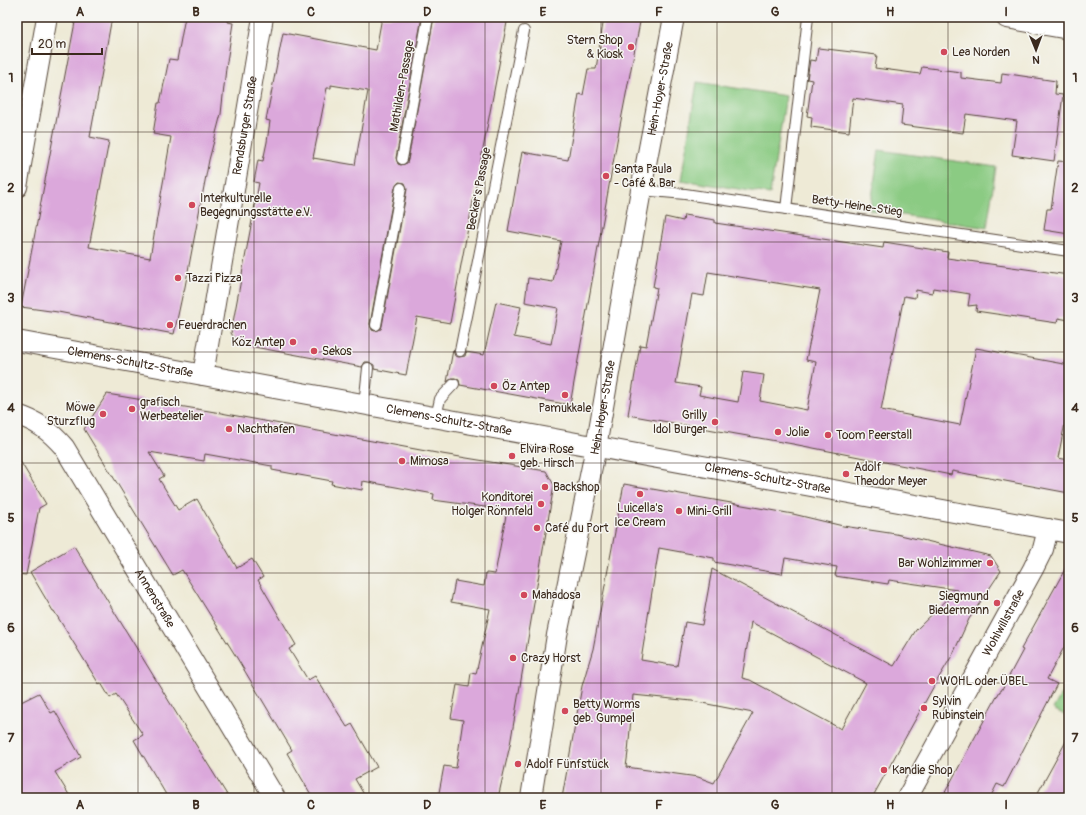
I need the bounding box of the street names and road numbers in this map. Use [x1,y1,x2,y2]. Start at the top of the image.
street label: Mathilden-Passage [387,39,417,133]
street label: Hein-Hoyer-Straße [644,40,677,137]
street label: Rendsburger Straße [229,75,260,176]
street label: Becker's Passage [464,146,494,232]
street label: Betty-Heine-Stieg [811,192,903,220]
street label: Clemens-Schultz-Straße [66,343,194,380]
street label: Hein-Hoyer-Straße [587,359,619,456]
street label: Clemens-Schultz-Straße [385,401,513,439]
street label: Clemens-Schultz-Straße [704,459,832,497]
street label: Annenstraße [131,566,178,630]
street label: Wohlwillstraße [979,587,1028,659]

